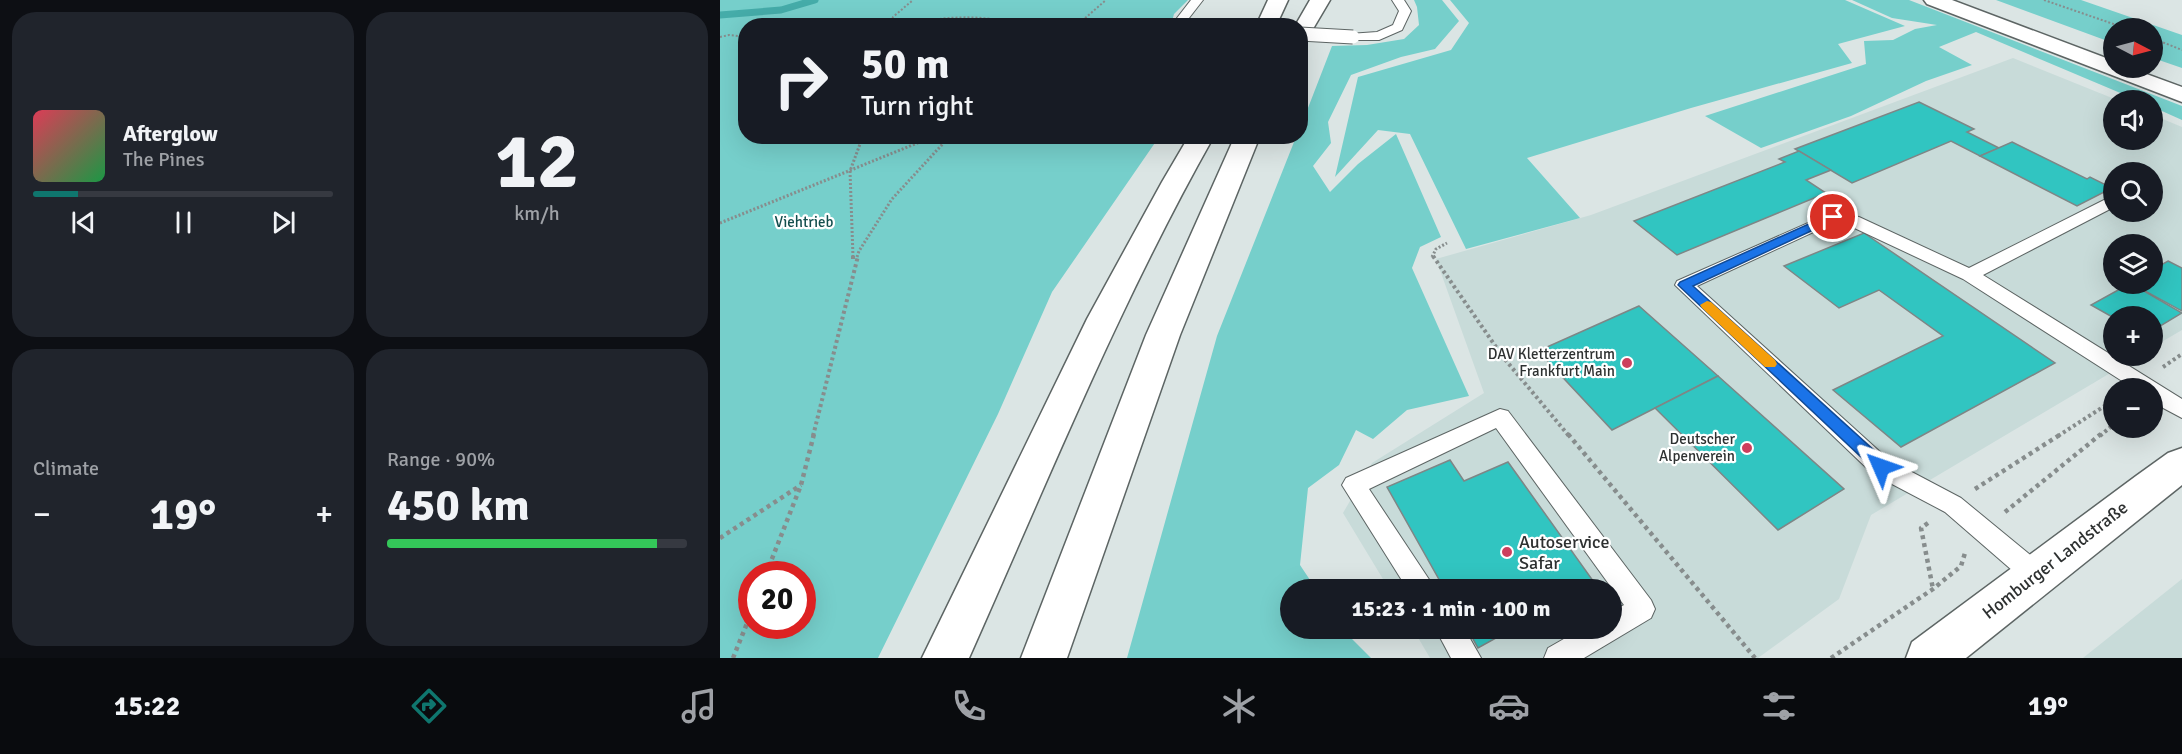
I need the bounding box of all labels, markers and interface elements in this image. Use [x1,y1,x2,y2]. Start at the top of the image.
north arrow [2103,18,2163,78]
map controls [2103,18,2163,438]
text: 50 m [861,39,950,90]
icon: right [762,42,840,120]
text: Turn right [861,90,974,123]
button: sound [2103,90,2163,150]
text: 12 [495,114,579,210]
text: Afterglow [123,120,218,147]
text: The Pines [123,147,205,172]
button: search [2103,162,2163,222]
pin [1807,191,1858,242]
icon: arrive [1816,200,1849,233]
text: km/h [514,201,560,226]
icon: previous [67,206,100,239]
icon: pause [167,206,200,239]
icon: next [267,206,300,239]
park label: Viehtrieb [775,213,834,231]
button: layers [2103,234,2163,294]
button: + [2103,306,2163,366]
place label: DAV Kletterzentrum Frankfurt Main [1488,345,1615,380]
marker: DAV Kletterzentrum Frankfurt Main [1620,356,1634,370]
button: − [2103,378,2163,438]
place label: Deutscher Alpenverein [1659,430,1735,465]
position arrow [1849,435,1913,499]
marker: Deutscher Alpenverein [1740,441,1754,455]
text: Range · 90% [387,447,495,472]
text: Climate [33,456,99,481]
text: 450 km [387,478,530,533]
text: 19° [150,487,216,542]
text: − [33,494,51,535]
text: + [315,494,333,535]
street label: Homburger Landstraße [1978,496,2132,624]
place label: Autoservice Safar [1519,531,1609,574]
marker: Autoservice Safar [1500,545,1514,559]
speed limit sign: 20 [738,561,816,639]
text: 15:23 · 1 min · 100 m [1351,595,1551,622]
icon: directions [408,685,450,727]
icon: music [678,685,720,727]
icon: phone [948,685,990,727]
icon: climate [1218,685,1260,727]
icon: car [1488,685,1530,727]
icon: filters [1758,685,1800,727]
text: 15:22 [114,690,180,723]
text: 19° [2028,690,2068,723]

